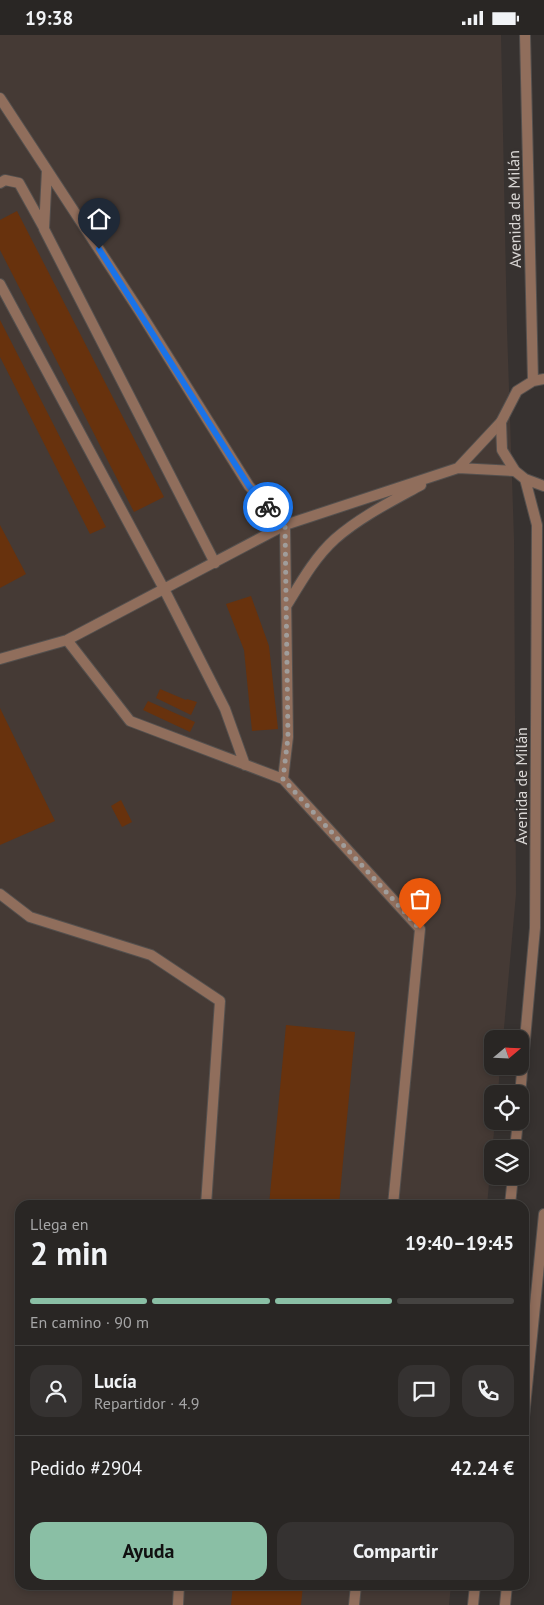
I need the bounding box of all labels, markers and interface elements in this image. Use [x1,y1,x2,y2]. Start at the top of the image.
text: 19:38 [25,6,73,30]
street label: Avenida de Milán [503,150,525,268]
pin [78,198,120,249]
icon: home [85,205,113,233]
courier [243,482,293,532]
icon: bike [254,493,282,521]
street label: Avenida de Milán [511,727,531,845]
pin [399,878,441,929]
icon: bag [406,885,434,913]
north arrow [484,1030,529,1075]
map controls [484,1030,529,1185]
button: locate [484,1085,529,1130]
button: layers [484,1140,529,1185]
text: Llega en [30,1214,89,1234]
text: 19:40–19:45 [405,1231,514,1255]
text: 2 min [30,1232,108,1274]
text: En camino · 90 m [30,1312,149,1332]
button: person [30,1365,82,1417]
button: chat [398,1365,450,1417]
button: phone [462,1365,514,1417]
text: Lucía [94,1369,137,1393]
text: Repartidor · 4.9 [94,1393,199,1413]
text: Pedido #2904 [30,1456,142,1480]
text: 42.24 € [451,1456,514,1480]
button: Ayuda [30,1522,267,1580]
button: Compartir [277,1522,514,1580]

